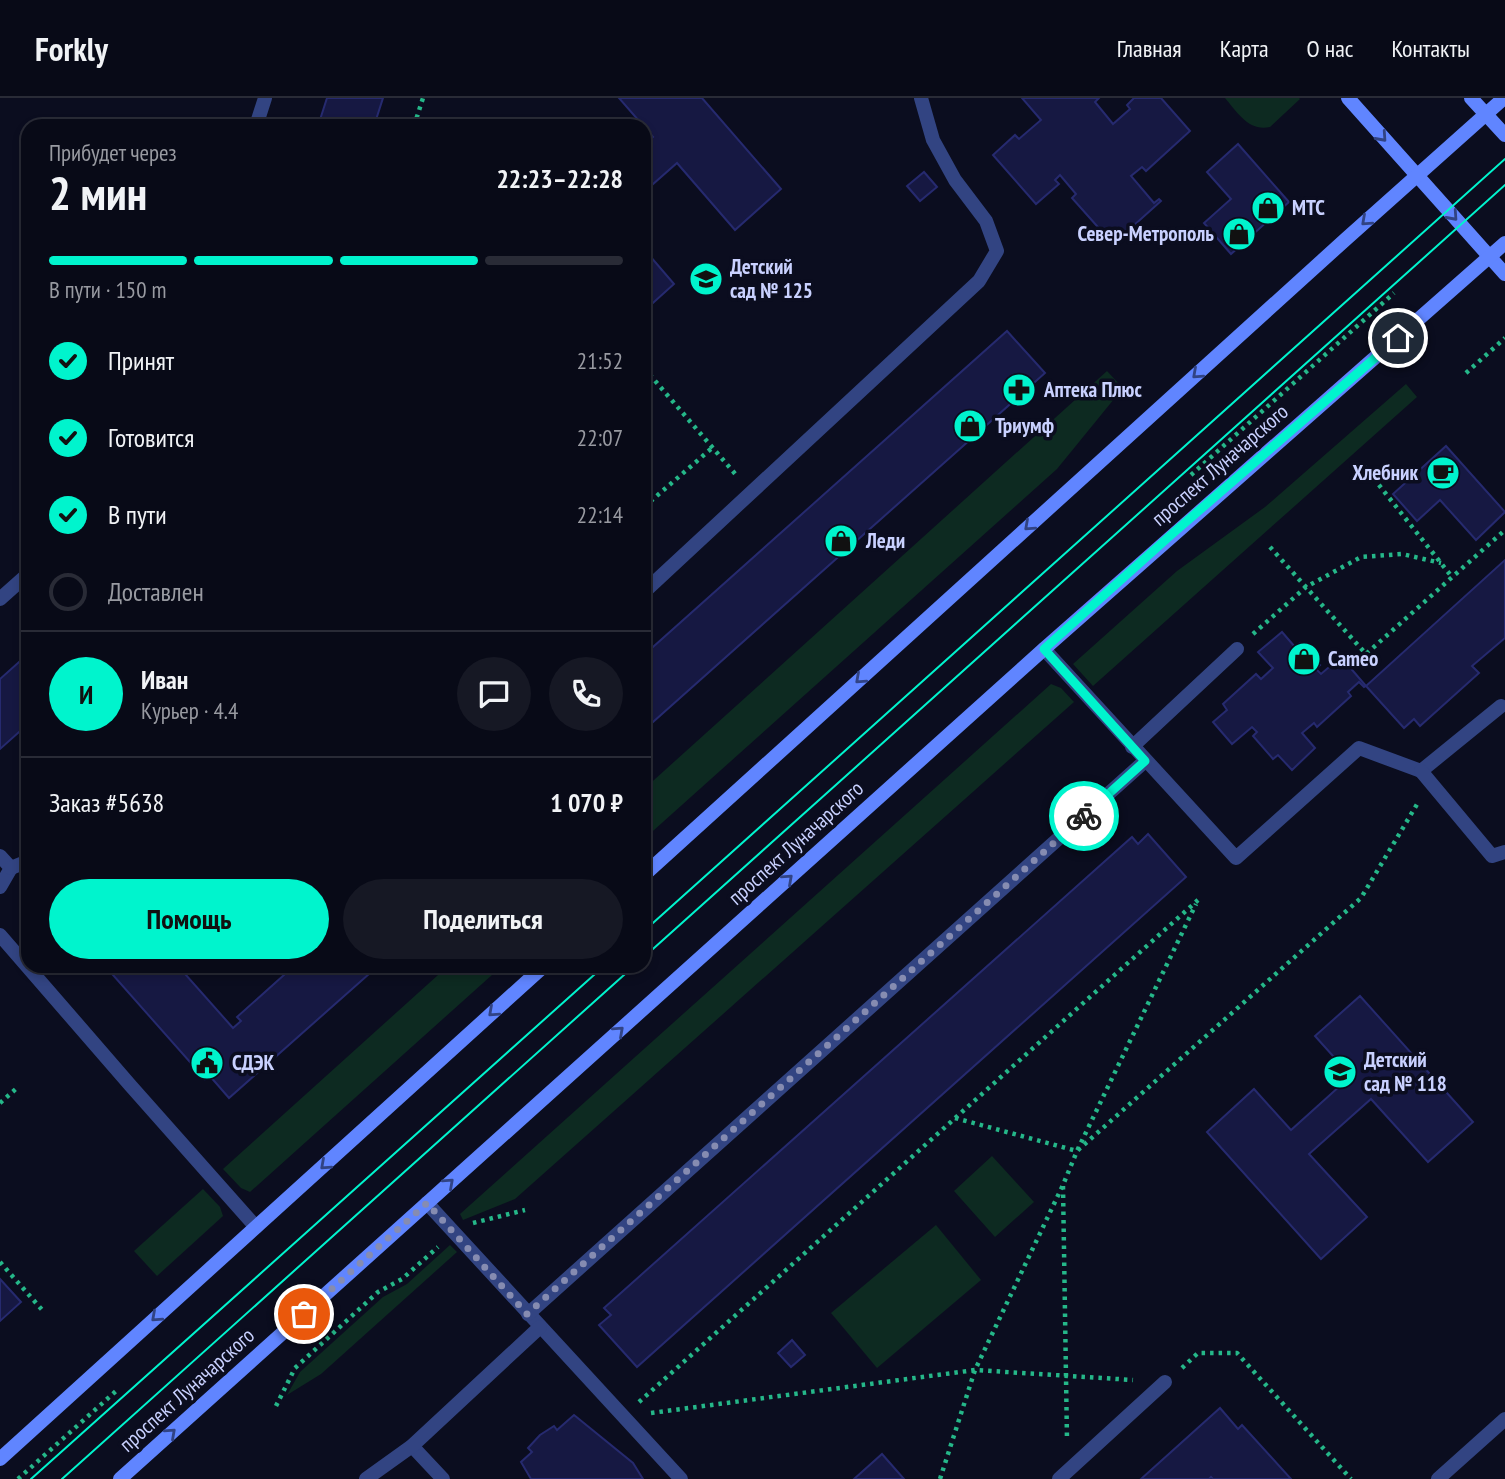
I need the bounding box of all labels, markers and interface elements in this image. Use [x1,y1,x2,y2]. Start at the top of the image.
text: Forkly [35,27,108,70]
text: Главная [1117,33,1182,64]
text: Карта [1220,33,1269,64]
text: О нас [1307,33,1353,64]
text: Контакты [1391,33,1470,64]
one-way arrow [1374,129,1387,142]
text: Прибудет через [49,138,177,167]
text: 22:23–22:28 [496,162,623,195]
text: 2 мин [49,163,147,223]
shop icon: МТС [1249,189,1287,227]
place label: МТС [1292,194,1325,221]
one-way arrow [1445,208,1457,221]
one-way arrow [1361,213,1374,225]
shop icon: Север-Метрополь [1220,215,1258,253]
place label: Север-Метрополь [1077,220,1214,247]
place label: Детский сад № 125 [730,253,813,304]
school or university icon: Детский сад № 125 [687,260,725,298]
text: В пути · 150 m [49,275,166,304]
pin [1368,308,1428,368]
icon: home [1379,319,1417,357]
icon: check [49,342,87,380]
text: Принят [108,344,174,377]
text: 21:52 [577,346,623,375]
one-way arrow [1192,365,1205,378]
pharmacy icon: Аптека Плюс [1000,371,1038,409]
place label: Аптека Плюс [1043,376,1142,403]
street label: проспект Луначарского [1146,398,1294,531]
shop icon: Триумф [951,407,989,445]
place label: Триумф [995,412,1054,439]
icon: check [49,419,87,457]
text: Готовится [108,421,194,454]
text: 22:07 [577,423,623,452]
cafe icon: Хлебник [1424,454,1462,492]
place label: Хлебник [1352,459,1418,486]
icon: check [49,496,87,534]
text: В пути [108,498,167,531]
text: 22:14 [577,500,623,529]
one-way arrow [1024,518,1037,531]
shop icon: Леди [822,522,860,560]
place label: Леди [865,527,905,554]
text: Доставлен [108,575,204,608]
shop icon: Cameo [1285,640,1323,678]
place label: Cameo [1328,645,1378,672]
button: chat [457,657,531,731]
button: phone [549,657,623,731]
text: Иван [141,663,188,696]
one-way arrow [855,671,868,683]
text: И [79,678,93,711]
text: Курьер · 4.4 [141,696,238,725]
street label: проспект Луначарского [723,775,869,910]
courier [1049,781,1119,851]
text: Заказ #5638 [49,786,164,819]
text: 1 070 ₽ [550,786,623,819]
icon: bike [1065,797,1103,835]
one-way arrow [780,875,793,887]
button: Помощь [49,879,329,959]
button: Поделиться [343,879,623,959]
one-way arrow [488,1004,501,1016]
one-way arrow [610,1027,623,1039]
public building icon: СДЭК [188,1044,226,1082]
place label: Детский сад № 118 [1364,1046,1447,1097]
place label: СДЭК [232,1049,275,1076]
school or university icon: Детский сад № 118 [1321,1053,1359,1091]
one-way arrow [320,1156,333,1169]
one-way arrow [441,1179,454,1191]
pin [274,1284,334,1344]
icon: bag [285,1295,323,1333]
one-way arrow [151,1309,164,1322]
street label: проспект Луначарского [114,1322,260,1457]
one-way arrow [163,1429,176,1442]

